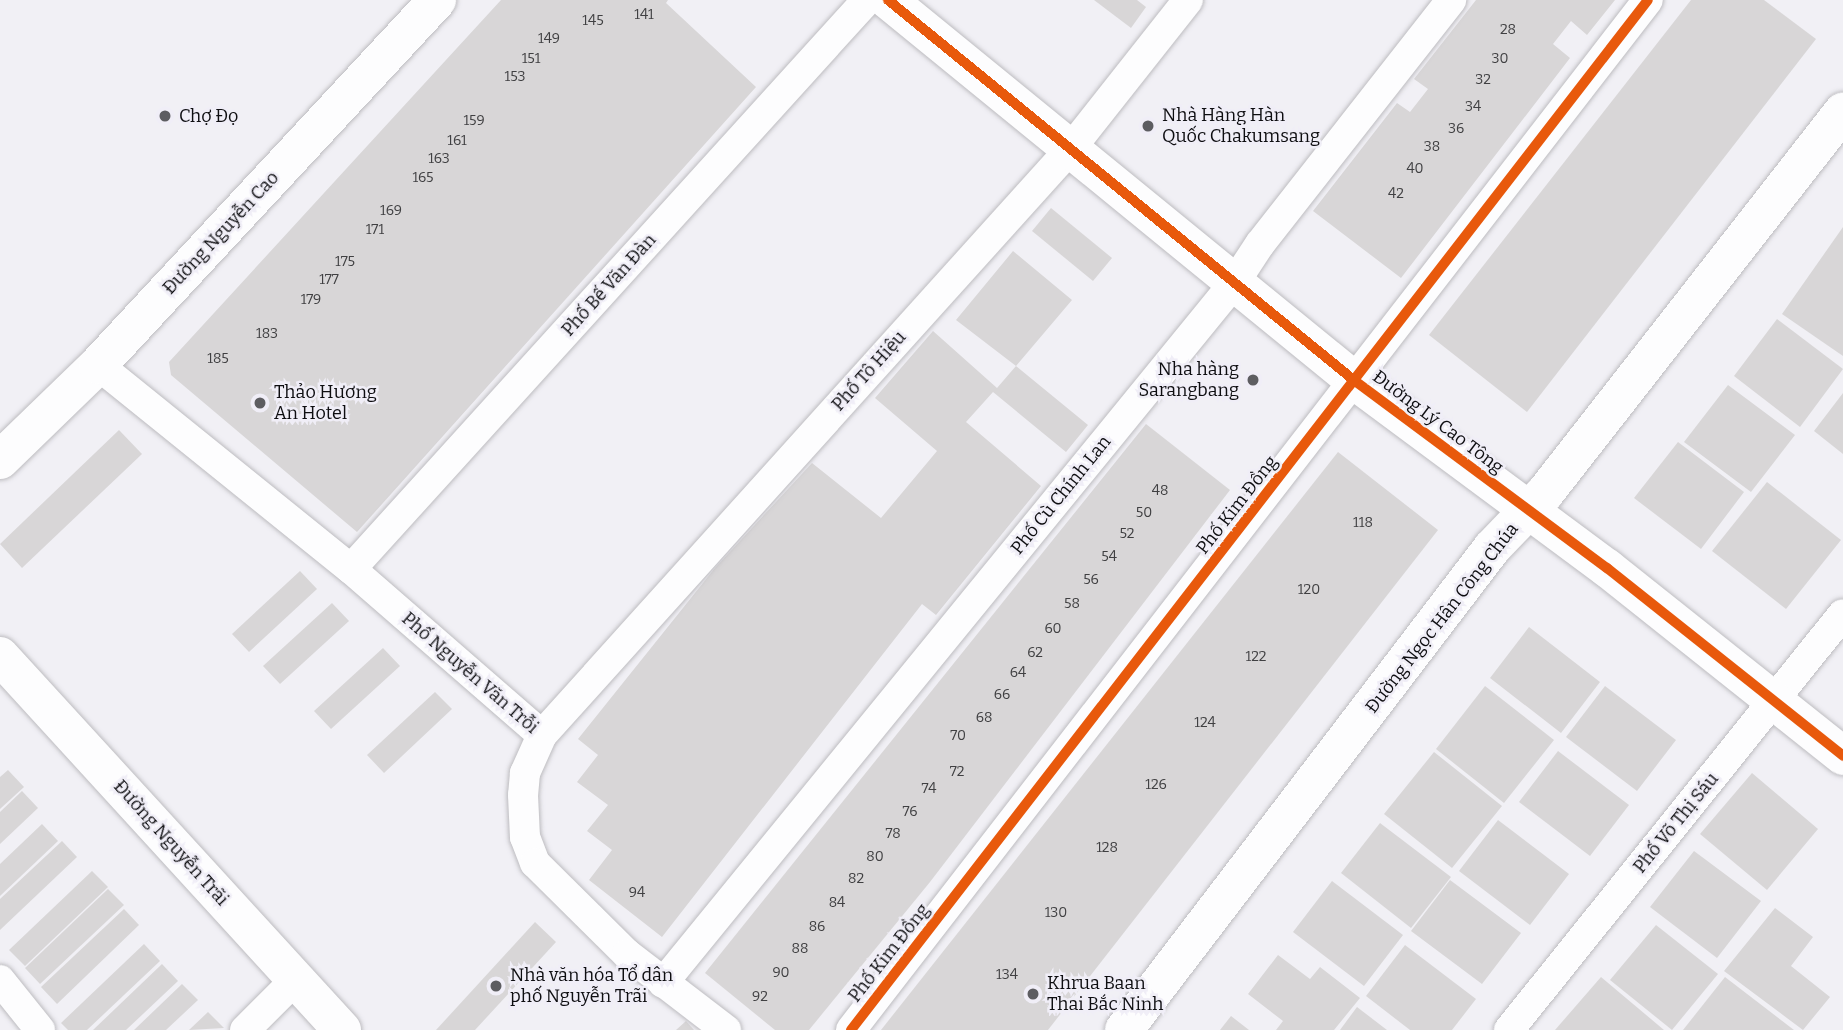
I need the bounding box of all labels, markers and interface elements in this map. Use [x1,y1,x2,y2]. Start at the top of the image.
house number: 141 [634,7,654,23]
house number: 145 [582,13,604,29]
house number: 28 [1500,22,1516,38]
house number: 149 [538,31,560,47]
house number: 151 [522,51,540,67]
house number: 30 [1492,51,1508,67]
house number: 153 [505,69,525,85]
house number: 32 [1475,72,1491,88]
house number: 34 [1465,99,1481,115]
place label: Chợ Đọ [179,105,238,127]
place label: Nhà Hàng Hàn Quốc Chakumsang [1162,105,1320,148]
marker: Chợ Đọ [157,108,173,124]
house number: 159 [463,113,485,129]
marker: Nhà Hàng Hàn Quốc Chakumsang [1140,118,1156,134]
house number: 36 [1448,121,1464,137]
house number: 161 [447,133,467,149]
house number: 38 [1424,139,1440,155]
house number: 163 [428,151,450,167]
house number: 40 [1406,161,1424,177]
street label: Đường Nguyễn Cao [159,167,283,299]
house number: 165 [412,170,434,186]
house number: 42 [1388,186,1404,202]
house number: 169 [380,203,402,219]
house number: 171 [366,222,384,238]
street label: Phố Bế Văn Đàn [557,229,661,341]
house number: 175 [335,254,355,270]
house number: 177 [319,272,339,288]
house number: 179 [301,292,321,308]
house number: 183 [256,326,278,342]
street label: Phố Tô Hiệu [828,327,910,415]
house number: 185 [207,351,229,367]
place label: Nha hàng Sarangbang [1139,359,1239,402]
street label: Đường Lý Cao Tông [1368,366,1508,478]
marker: Nha hàng Sarangbang [1245,372,1261,388]
place label: Thảo Hương An Hotel [274,382,377,424]
marker: Thảo Hương An Hotel [252,395,268,411]
street label: Phố Cù Chính Lan [1007,431,1115,559]
street label: Phố Kim Đồng [1192,452,1282,558]
house number: 48 [1152,483,1168,499]
house number: 50 [1136,505,1152,521]
house number: 118 [1353,515,1373,531]
street label: Đường Ngọc Hân Công Chúa [1361,519,1523,717]
house number: 52 [1120,526,1134,542]
house number: 54 [1101,549,1117,565]
house number: 56 [1083,572,1099,588]
house number: 120 [1298,582,1320,598]
house number: 58 [1064,596,1080,612]
street label: Phố Nguyễn Văn Trỗi [397,608,543,738]
house number: 60 [1044,621,1062,637]
house number: 62 [1027,645,1043,661]
house number: 122 [1246,649,1266,665]
house number: 64 [1010,665,1026,681]
house number: 66 [994,687,1010,703]
house number: 68 [976,710,992,726]
house number: 124 [1194,715,1216,731]
house number: 70 [950,728,966,744]
house number: 72 [950,764,964,780]
street label: Phố Võ Thị Sáu [1629,769,1723,877]
street label: Đường Nguyễn Trãi [109,776,233,910]
house number: 126 [1145,777,1167,793]
house number: 74 [921,781,937,797]
house number: 76 [902,804,918,820]
house number: 78 [885,826,901,842]
house number: 128 [1096,840,1118,856]
house number: 80 [866,849,884,865]
house number: 82 [848,871,864,887]
house number: 94 [629,885,645,901]
house number: 84 [829,895,845,911]
street label: Phố Kim Đồng [844,900,934,1006]
house number: 130 [1045,905,1067,921]
house number: 86 [809,919,825,935]
house number: 88 [792,941,808,957]
place label: Nhà văn hóa Tổ dân phố Nguyễn Trãi [510,965,673,1007]
house number: 90 [772,965,790,981]
house number: 134 [996,967,1018,983]
place label: Khrua Baan Thai Bắc Ninh [1047,973,1163,1016]
marker: Nhà văn hóa Tổ dân phố Nguyễn Trãi [488,978,504,994]
marker: Khrua Baan Thai Bắc Ninh [1025,986,1041,1002]
house number: 92 [752,989,768,1005]

